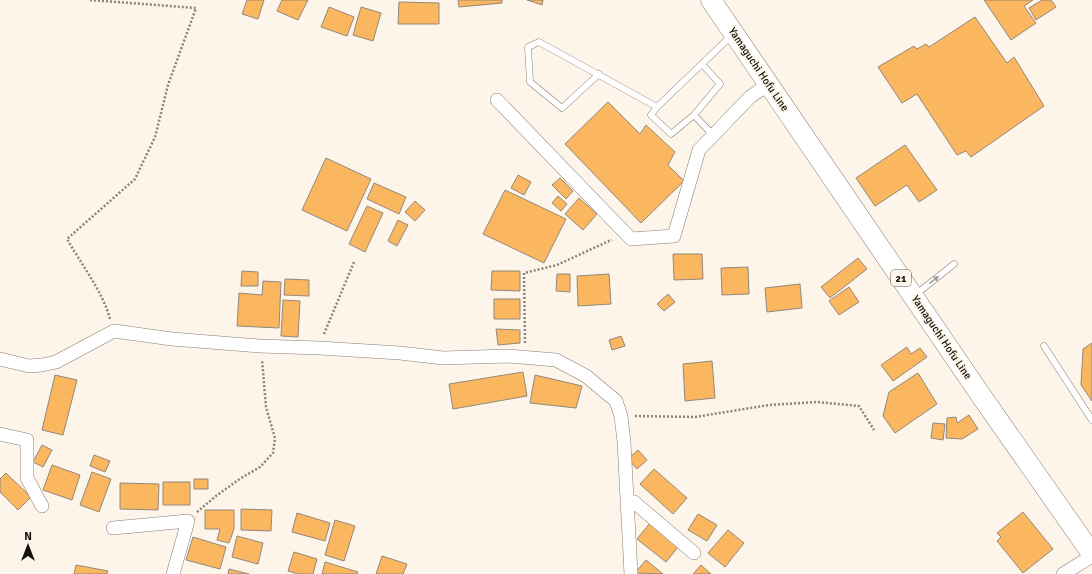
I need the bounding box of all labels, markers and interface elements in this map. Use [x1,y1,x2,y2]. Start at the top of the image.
street label: Yamaguchi Hofu Line [726,25,792,114]
road number: 21 [891,270,911,286]
one-way arrow [928,276,939,284]
street label: Yamaguchi Hofu Line [909,293,975,382]
north arrow [8,526,48,566]
text: N [24,530,32,543]

